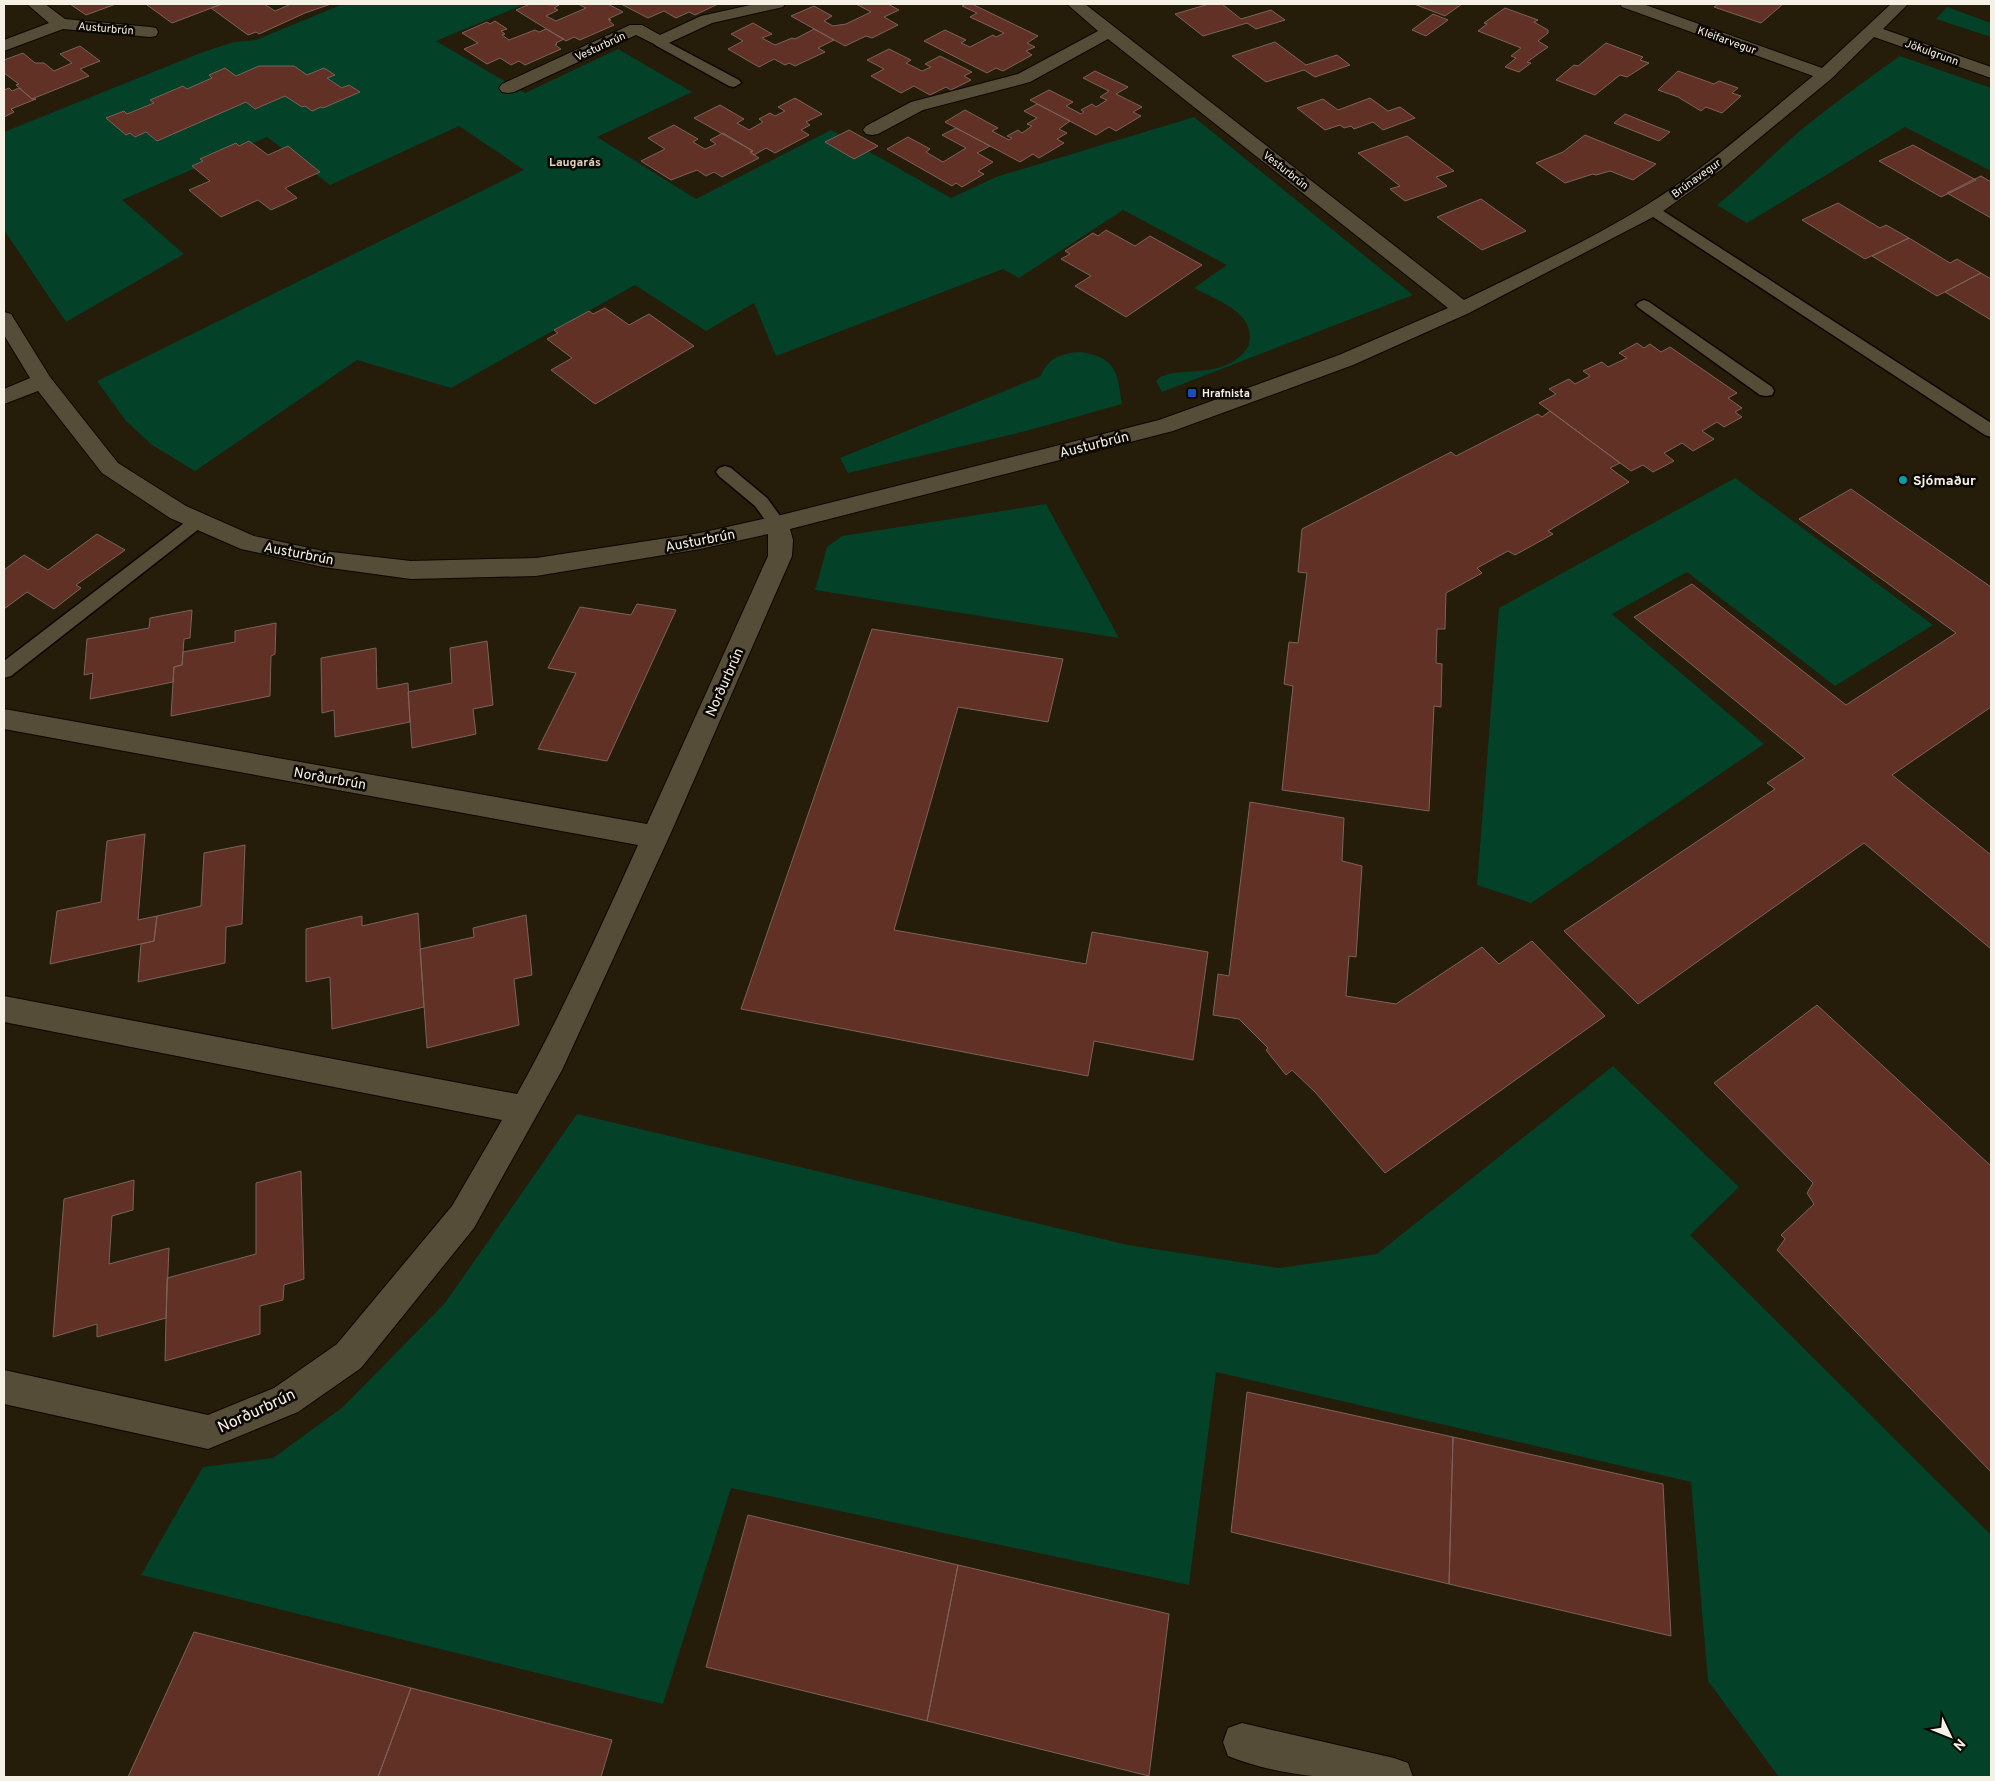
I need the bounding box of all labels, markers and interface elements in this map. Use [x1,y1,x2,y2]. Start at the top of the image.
street label: Austurbrún [78,20,134,38]
street label: Kleifarvegur [1695,24,1758,58]
street label: Vesturbrún [573,29,628,65]
street label: Jökulgrunn [1903,37,1960,69]
street label: Vesturbrún [1260,149,1311,193]
district label: Laugarás [549,155,601,171]
street label: Brúnavegur [1669,156,1725,202]
marker: Hrafnista [1186,387,1198,399]
place label: Hrafnista [1202,387,1250,401]
street label: Austurbrún [1058,429,1131,462]
place label: Sjómaður [1913,473,1976,490]
marker: Sjómaður [1897,474,1909,486]
street label: Austurbrún [664,526,737,557]
street label: Austurbrún [262,539,335,570]
street label: Norðurbrún [703,646,748,719]
street label: Norðurbrún [292,765,367,794]
street label: Norðurbrún [215,1385,299,1439]
north arrow [1925,1711,1975,1761]
text: N [1949,1734,1968,1753]

